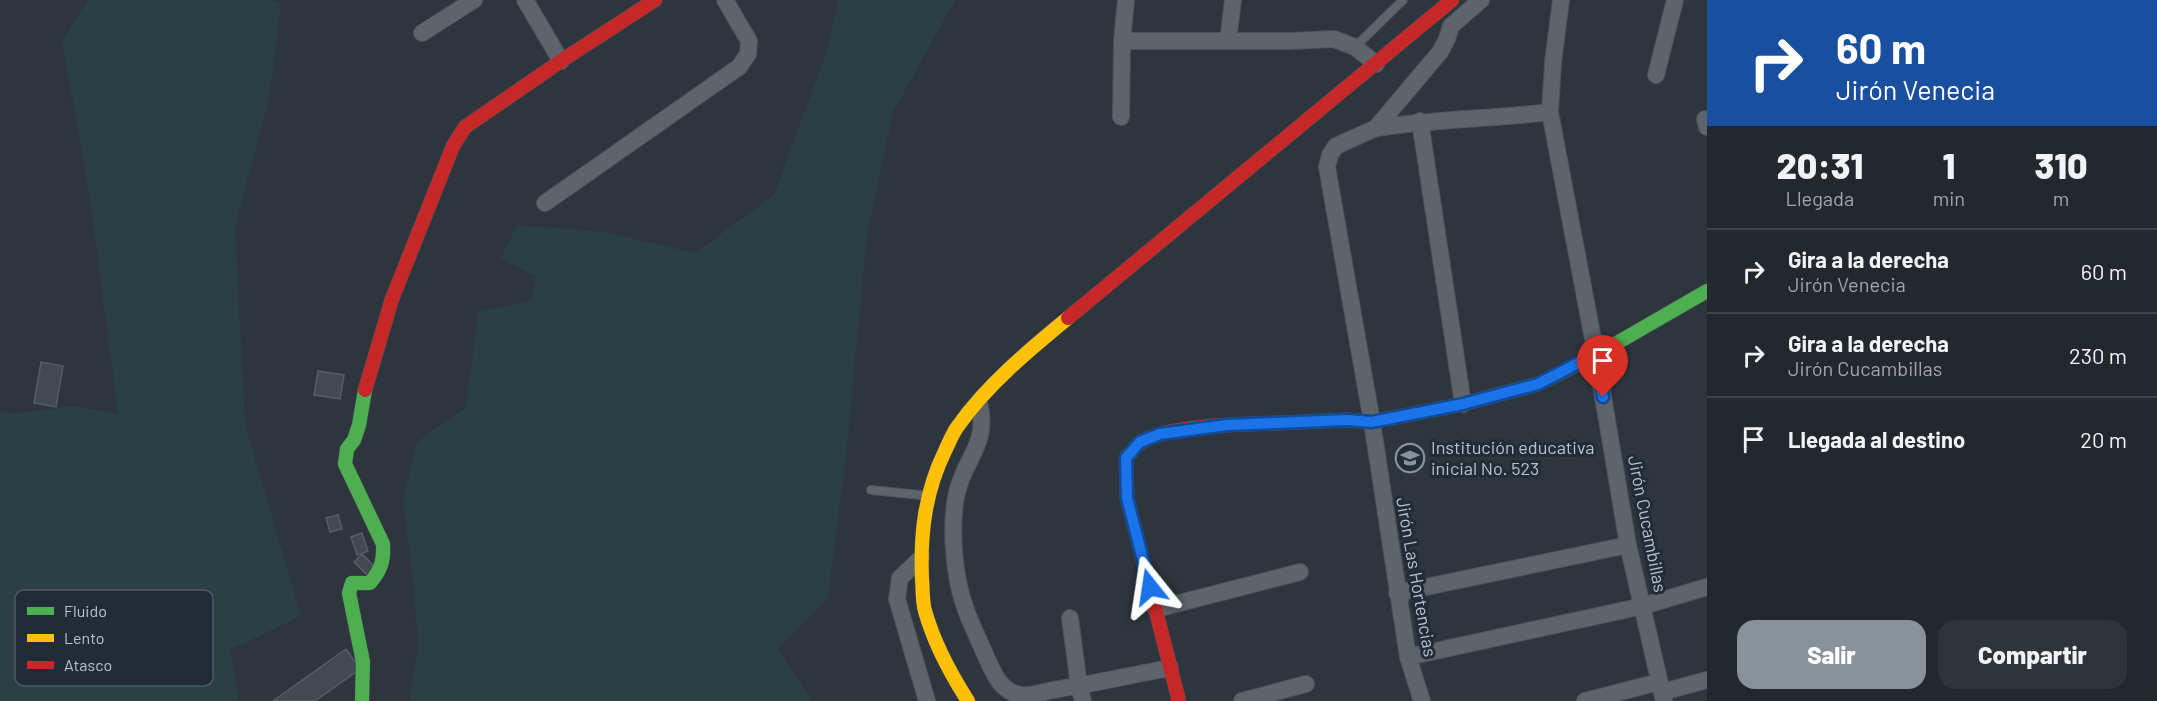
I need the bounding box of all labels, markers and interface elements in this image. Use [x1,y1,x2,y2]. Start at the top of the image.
text: 60 m [1836,22,1926,72]
icon: right [1737,24,1815,102]
text: Jirón Venecia [1836,73,1995,105]
text: 20:31 [1776,143,1863,186]
text: 1 [1943,143,1955,186]
text: 310 [2035,143,2088,186]
text: Llegada [1786,186,1854,210]
text: min [1933,186,1965,210]
text: m [2053,186,2069,210]
text: Gira a la derecha [1788,246,1949,272]
icon: right [1737,255,1770,288]
text: 60 m [2081,258,2127,284]
text: Jirón Venecia [1788,272,1906,296]
text: Gira a la derecha [1788,330,1949,356]
pin [1577,335,1628,397]
icon: right [1737,339,1770,372]
text: 230 m [2069,342,2127,368]
icon: arrive [1586,344,1619,377]
text: Jirón Cucambillas [1788,356,1942,380]
icon: arrive [1737,423,1770,456]
text: Llegada al destino [1788,426,1965,452]
text: 20 m [2080,426,2127,452]
place label: Institución educativa inicial No. 523 [1431,436,1595,479]
school or university icon: Institución educativa inicial No. 523 [1394,442,1426,474]
street label: Jirón Cucambillas [1624,454,1672,594]
street label: Jirón Las Hortencias [1392,495,1442,658]
position arrow [1118,555,1182,619]
legend [15,590,213,686]
text: Fluido [64,601,107,620]
button: Salir [1737,620,1926,689]
button: Compartir [1938,620,2127,689]
text: Lento [64,628,105,647]
text: Atasco [64,655,112,674]

